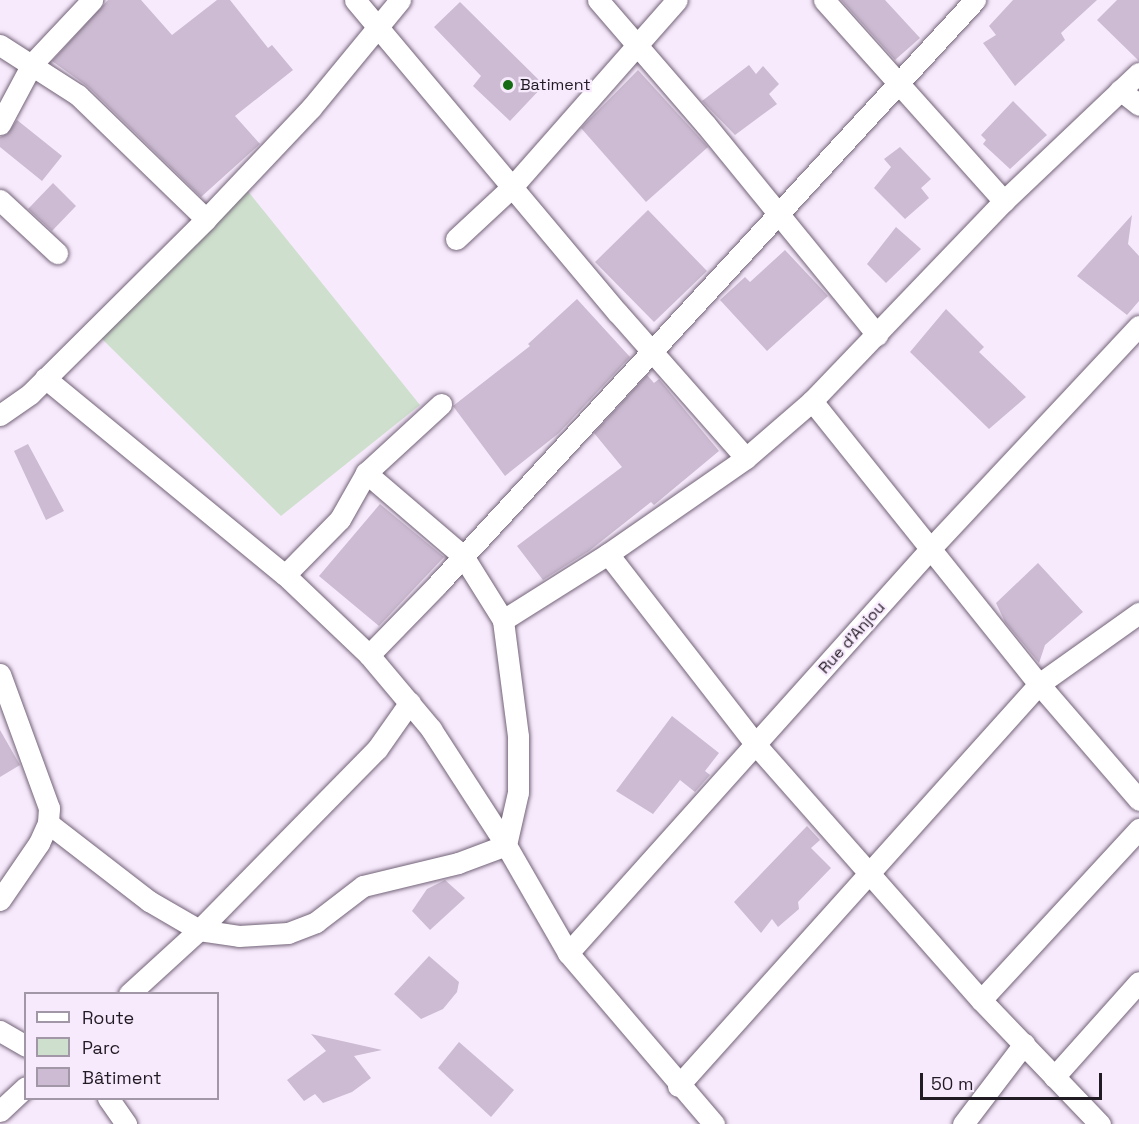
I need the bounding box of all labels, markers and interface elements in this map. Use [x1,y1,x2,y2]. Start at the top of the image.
place label: Batiment [520,75,591,95]
marker: Batiment [501,78,515,92]
street label: Rue d’Anjou [815,598,889,678]
legend [24,992,219,1100]
text: Route [82,1006,134,1029]
text: Parc [82,1036,120,1059]
scale bar [923,1061,1104,1099]
text: Bâtiment [82,1066,162,1089]
text: 50 m [931,1072,973,1095]

